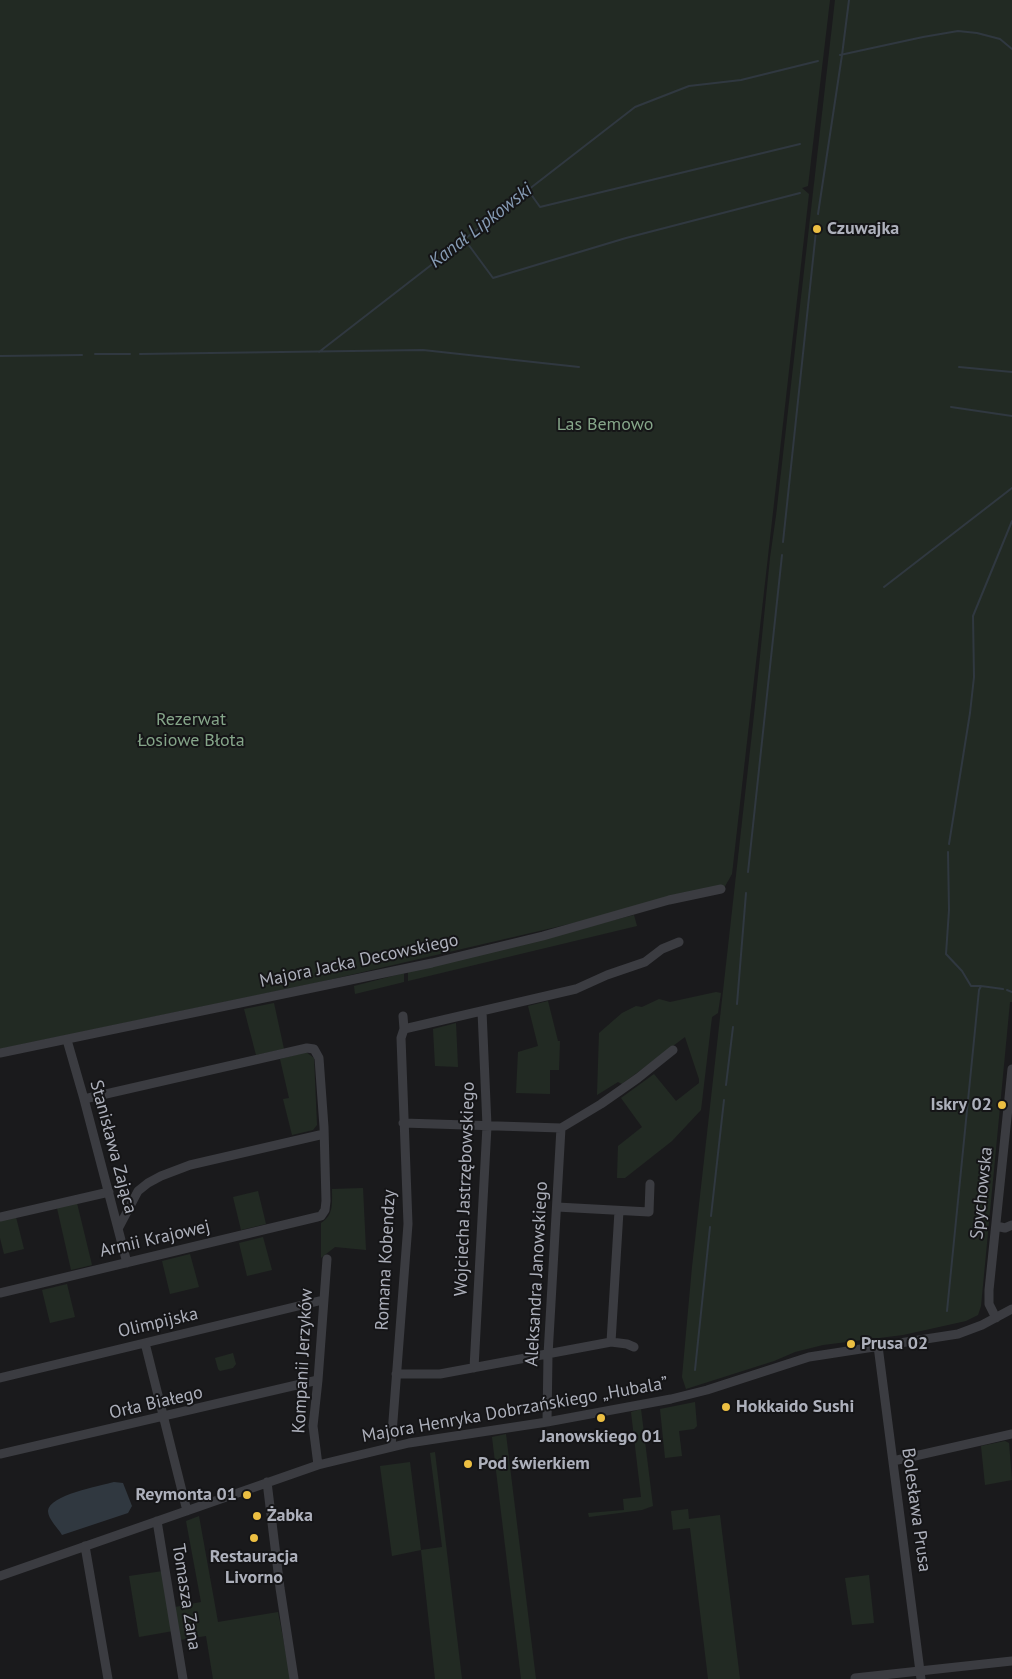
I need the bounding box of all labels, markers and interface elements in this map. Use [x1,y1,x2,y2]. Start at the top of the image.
water label: Kanał Lipkowski [425,179,537,273]
place label: Czuwajka [827,218,899,240]
marker: Czuwajka [811,223,823,235]
park label: Las Bemowo [557,414,653,436]
park label: Rezerwat Łosiowe Błota [137,709,245,752]
street label: Majora Jacka Decowskiego [258,929,460,993]
street label: Stanisława Zająca [85,1078,141,1216]
street label: Wojciecha Jastrzębowskiego [450,1081,480,1297]
place label: Iskry 02 [931,1094,992,1116]
marker: Iskry 02 [996,1099,1008,1111]
street label: Spychowska [966,1146,998,1240]
street label: Aleksandra Janowskiego [521,1181,553,1367]
street label: Romana Kobendzy [372,1189,400,1331]
street label: Armii Krajowej [98,1216,212,1262]
street label: Kompanii Jerzyków [288,1288,318,1434]
street label: Olimpijska [116,1303,200,1343]
place label: Prusa 02 [861,1333,928,1355]
marker: Prusa 02 [845,1338,857,1350]
street label: Majora Henryka Dobrzańskiego „Hubala” [360,1372,670,1448]
street label: Orła Białego [107,1382,205,1424]
place label: Hokkaido Sushi [736,1396,854,1418]
marker: Hokkaido Sushi [720,1401,732,1413]
marker: Janowskiego 01 [595,1412,607,1424]
place label: Janowskiego 01 [540,1426,662,1448]
street label: Bolesława Prusa [897,1447,935,1573]
place label: Pod świerkiem [478,1453,590,1475]
marker: Pod świerkiem [462,1458,474,1470]
place label: Reymonta 01 [135,1484,237,1506]
marker: Reymonta 01 [241,1489,253,1501]
place label: Żabka [267,1505,313,1527]
marker: Żabka [251,1510,263,1522]
marker: Restauracja Livorno [248,1532,260,1544]
street label: Tomasza Zana [167,1542,205,1652]
place label: Restauracja Livorno [210,1546,298,1588]

